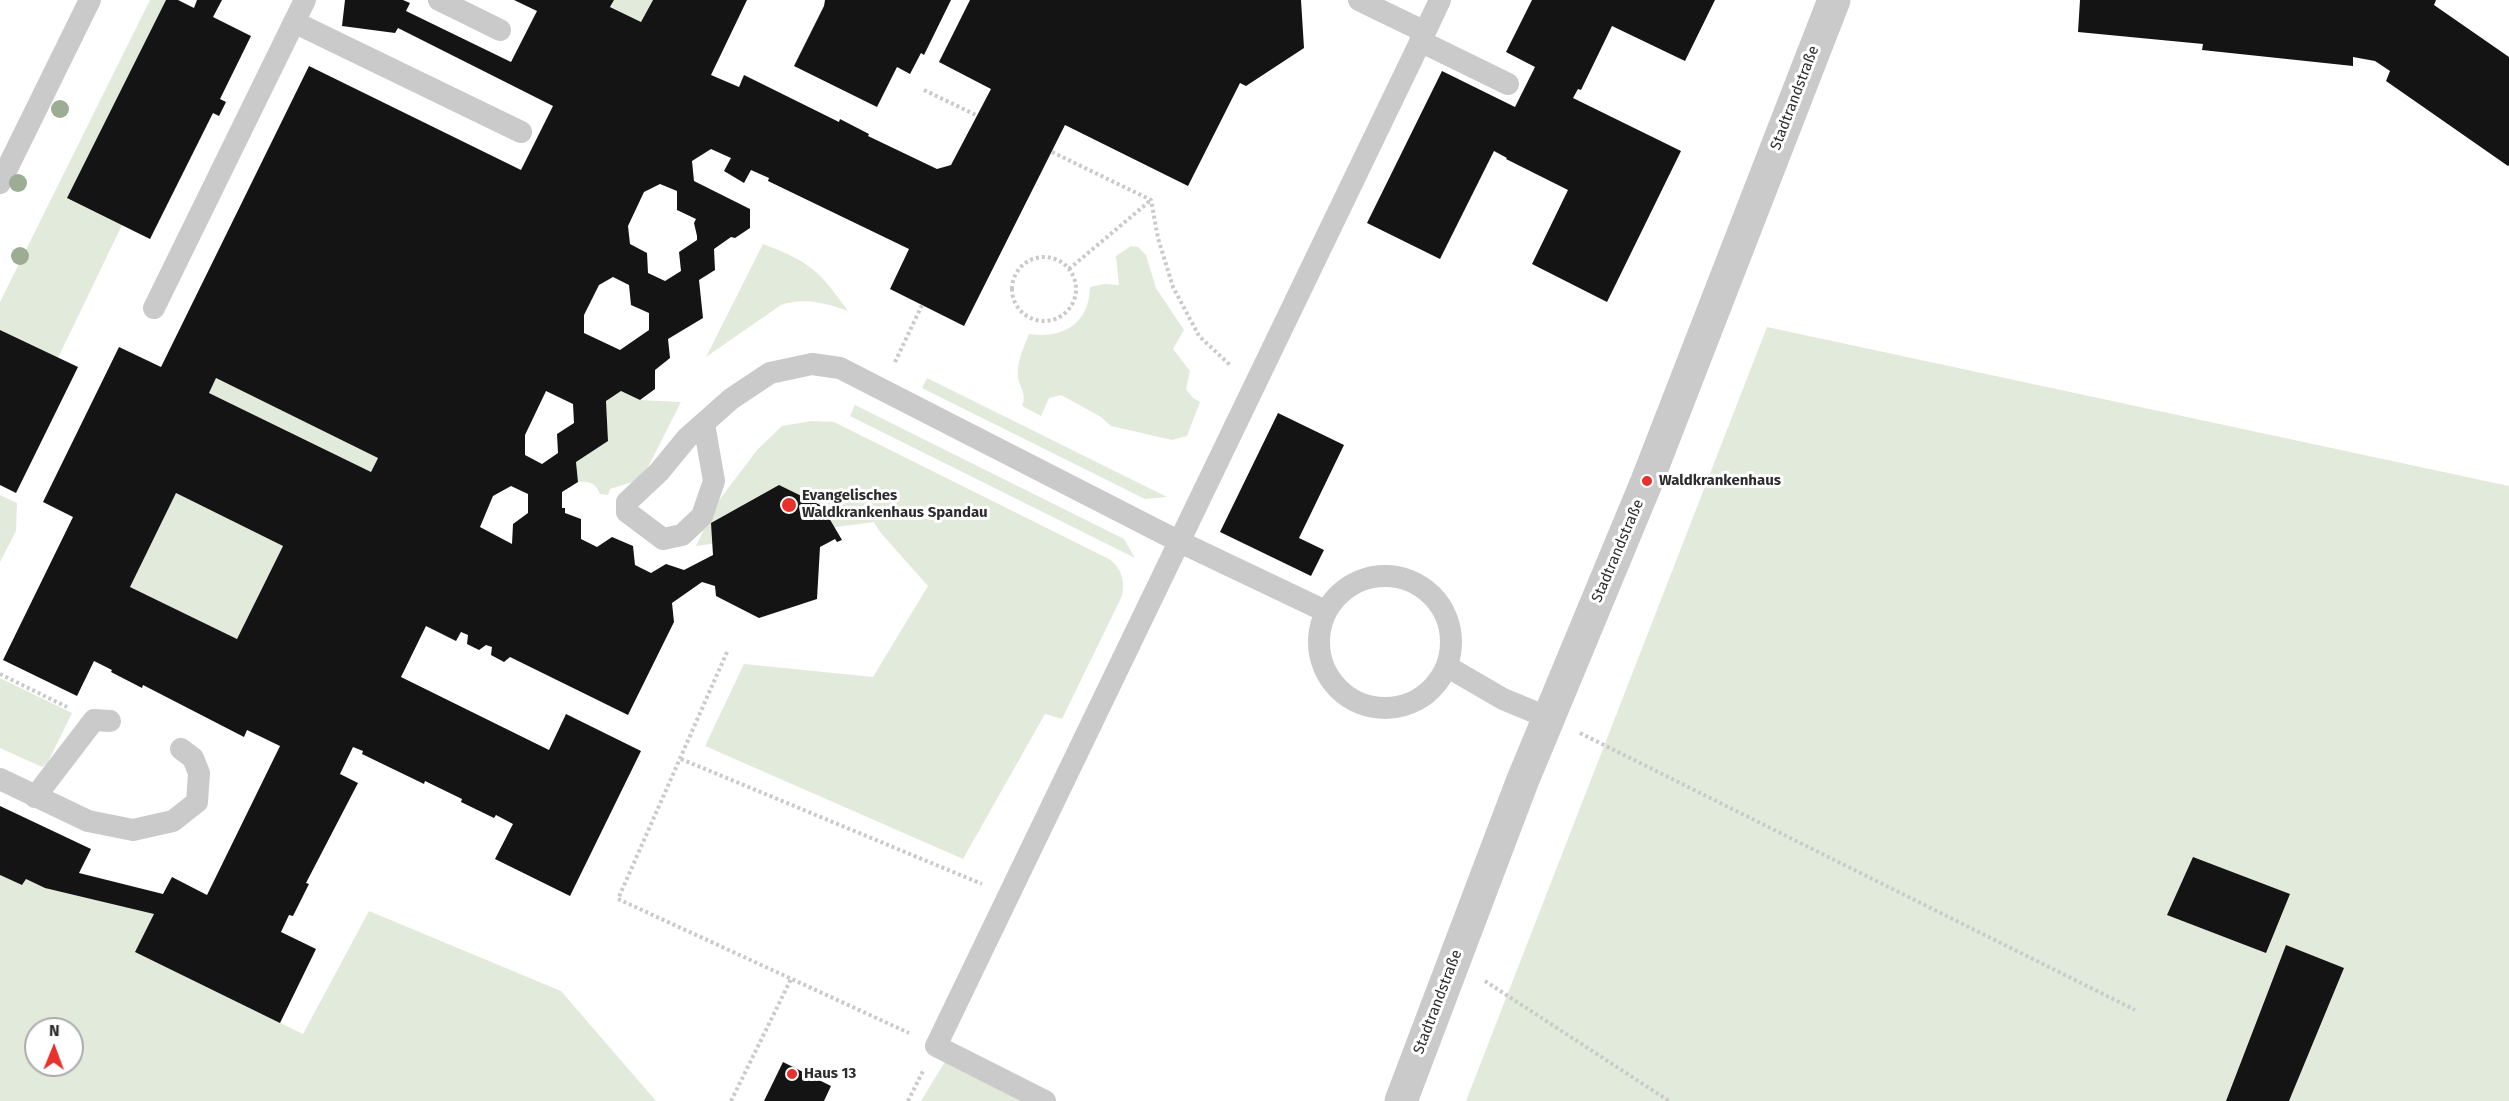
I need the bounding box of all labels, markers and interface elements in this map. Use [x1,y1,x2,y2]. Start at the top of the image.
street label: Stadtrandstraße [1767,43,1823,153]
place label: Waldkrankenhaus [1659,472,1781,490]
marker: Waldkrankenhaus [1640,474,1654,488]
place label: Evangelisches Waldkrankenhaus Spandau [802,487,988,522]
marker: Evangelisches Waldkrankenhaus Spandau [780,496,798,514]
street label: Stadtrandstraße [1588,497,1648,605]
street label: Stadtrandstraße [1410,947,1466,1057]
north arrow [24,1017,84,1077]
text: N [49,1021,60,1040]
place label: Haus 13 [804,1065,856,1083]
marker: Haus 13 [785,1067,799,1081]

